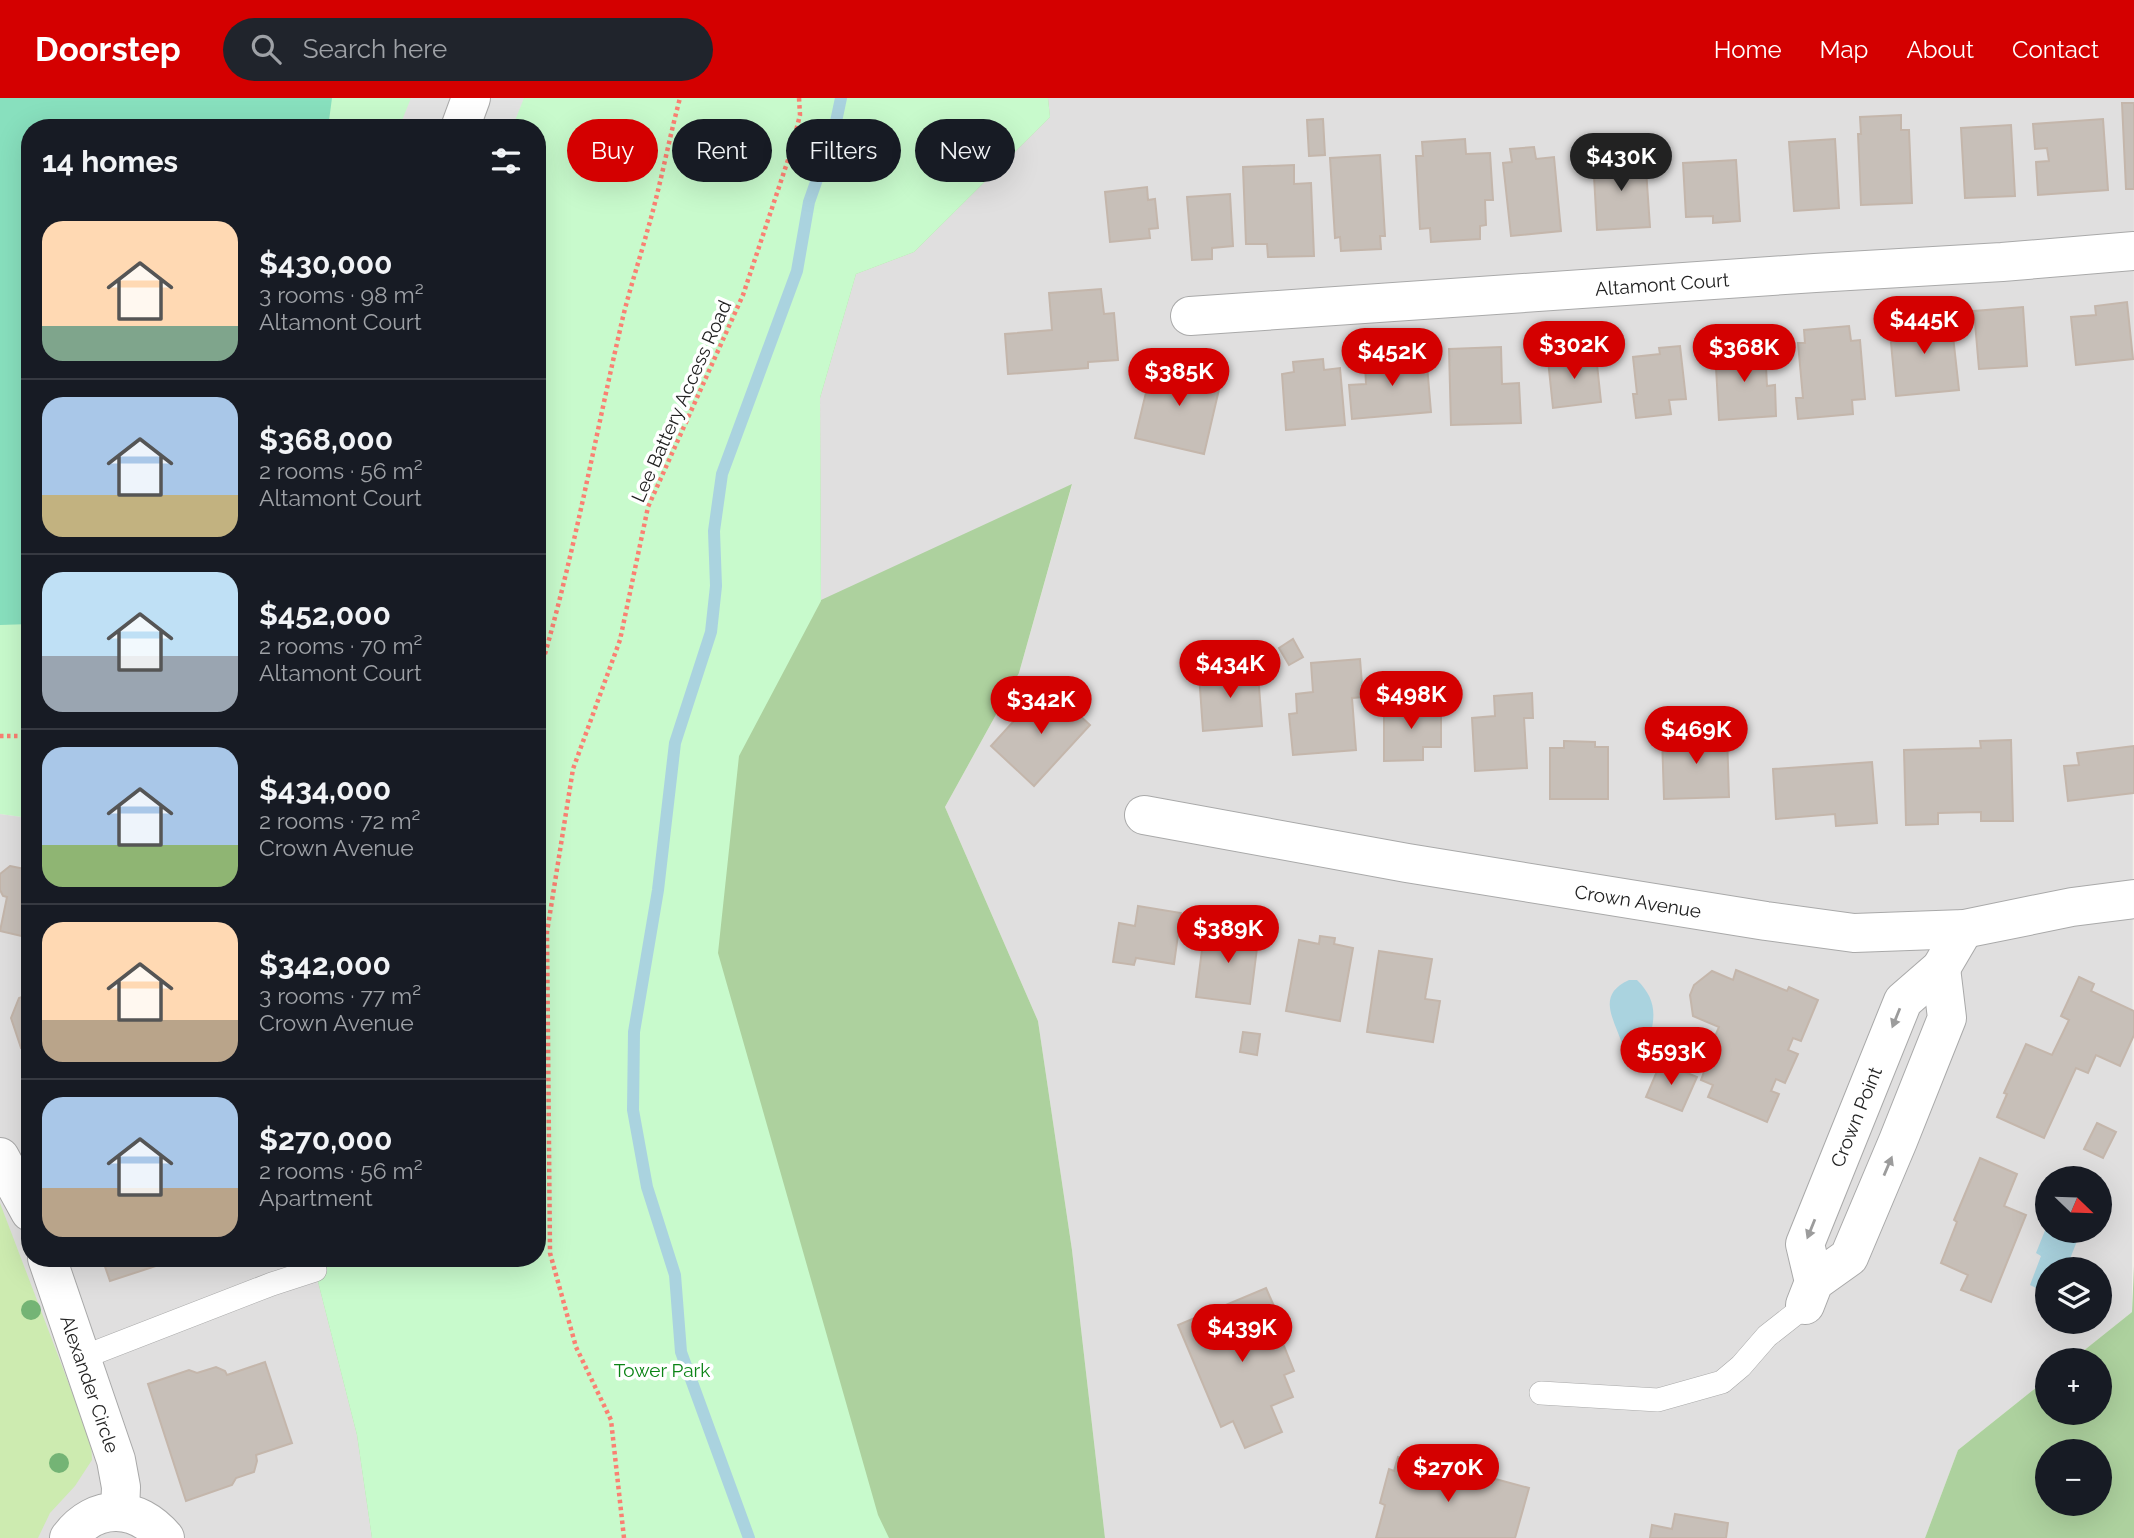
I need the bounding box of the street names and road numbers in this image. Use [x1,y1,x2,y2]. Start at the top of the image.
street label: Altamont Court [1594,268,1730,300]
street label: Lee Battery Access Road [627,297,735,505]
street label: Crown Avenue [1573,880,1703,922]
street label: Crown Point [1826,1063,1886,1170]
street label: Alexander Circle [56,1312,124,1456]

